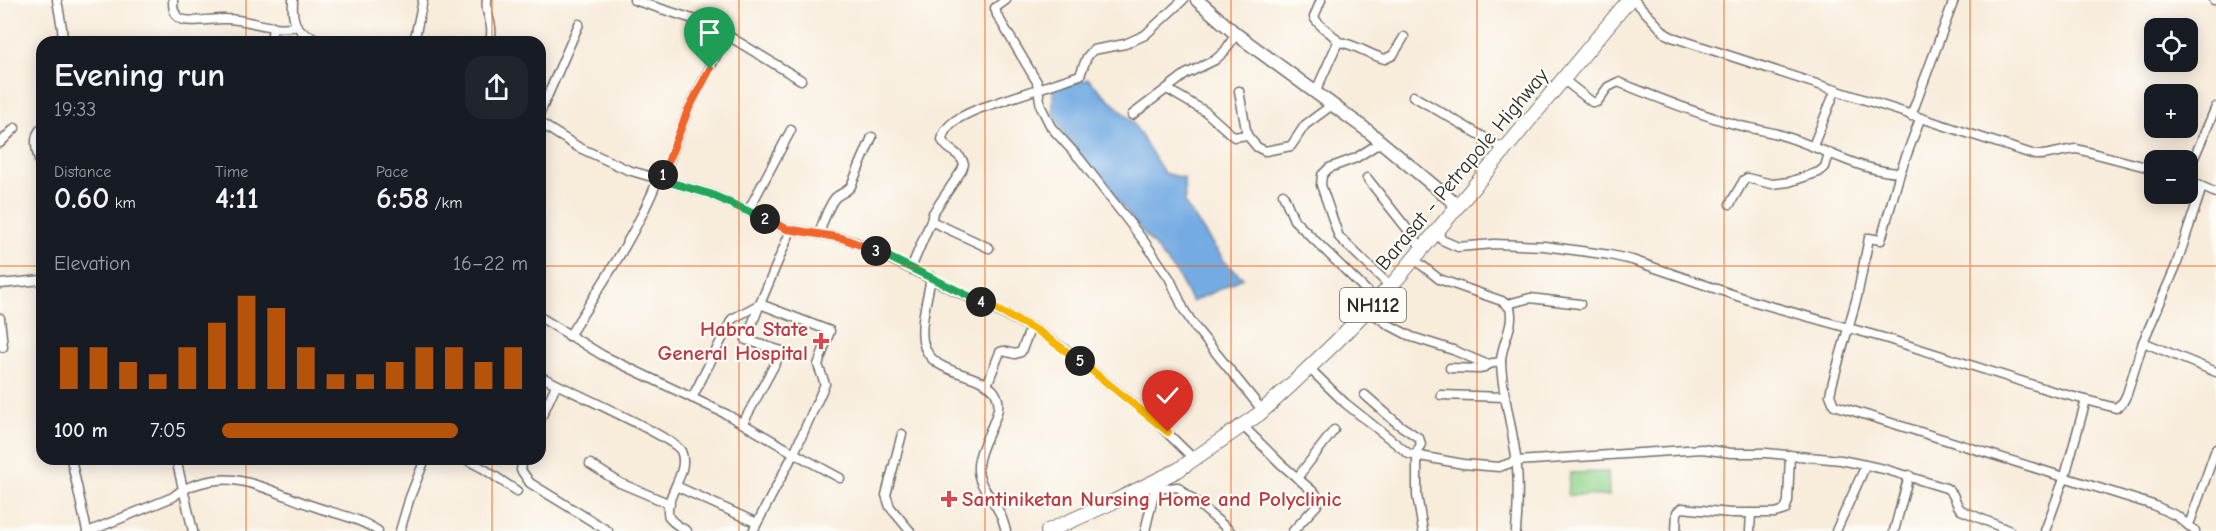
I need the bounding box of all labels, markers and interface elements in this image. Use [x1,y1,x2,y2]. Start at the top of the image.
pin [684,7,735,69]
icon: arrive [693,16,726,49]
map controls [2144,18,2198,204]
button: locate [2144,18,2198,72]
text: Evening run [54,56,225,94]
button: share [465,56,528,119]
street label: Barasat - Petrapole Highway [1371,63,1554,275]
button: + [2144,84,2198,138]
text: 19:33 [54,98,96,121]
button: − [2144,150,2198,204]
pin: 1 [648,160,678,190]
text: Distance [54,163,111,181]
text: Time [215,163,248,181]
text: Pace [376,163,408,181]
text: 1 [660,166,666,184]
text: 0.60 [54,181,109,216]
text: 4:11 [215,181,259,216]
text: 6:58 [376,181,429,216]
text: km [109,194,136,212]
text: /km [429,194,463,212]
pin: 2 [750,204,780,234]
text: 2 [761,210,769,228]
pin: 3 [861,236,891,266]
text: 3 [872,242,880,260]
text: Elevation [54,252,131,275]
text: 16–22 m [453,252,528,275]
pin: 4 [966,287,996,317]
road number: NH112 [1340,288,1406,322]
text: 4 [977,293,985,311]
place label: Habra State General Hospital [657,317,808,365]
marker: Habra State General Hospital [812,332,830,350]
pin: 5 [1065,346,1095,376]
text: 5 [1076,352,1084,370]
pin [1142,370,1193,432]
icon: check [1151,379,1184,412]
text: 100 m [54,419,108,442]
text: 7:05 [150,419,186,442]
place label: Santiniketan Nursing Home and Polyclinic [962,487,1342,511]
marker: Santiniketan Nursing Home and Polyclinic [940,490,958,508]

